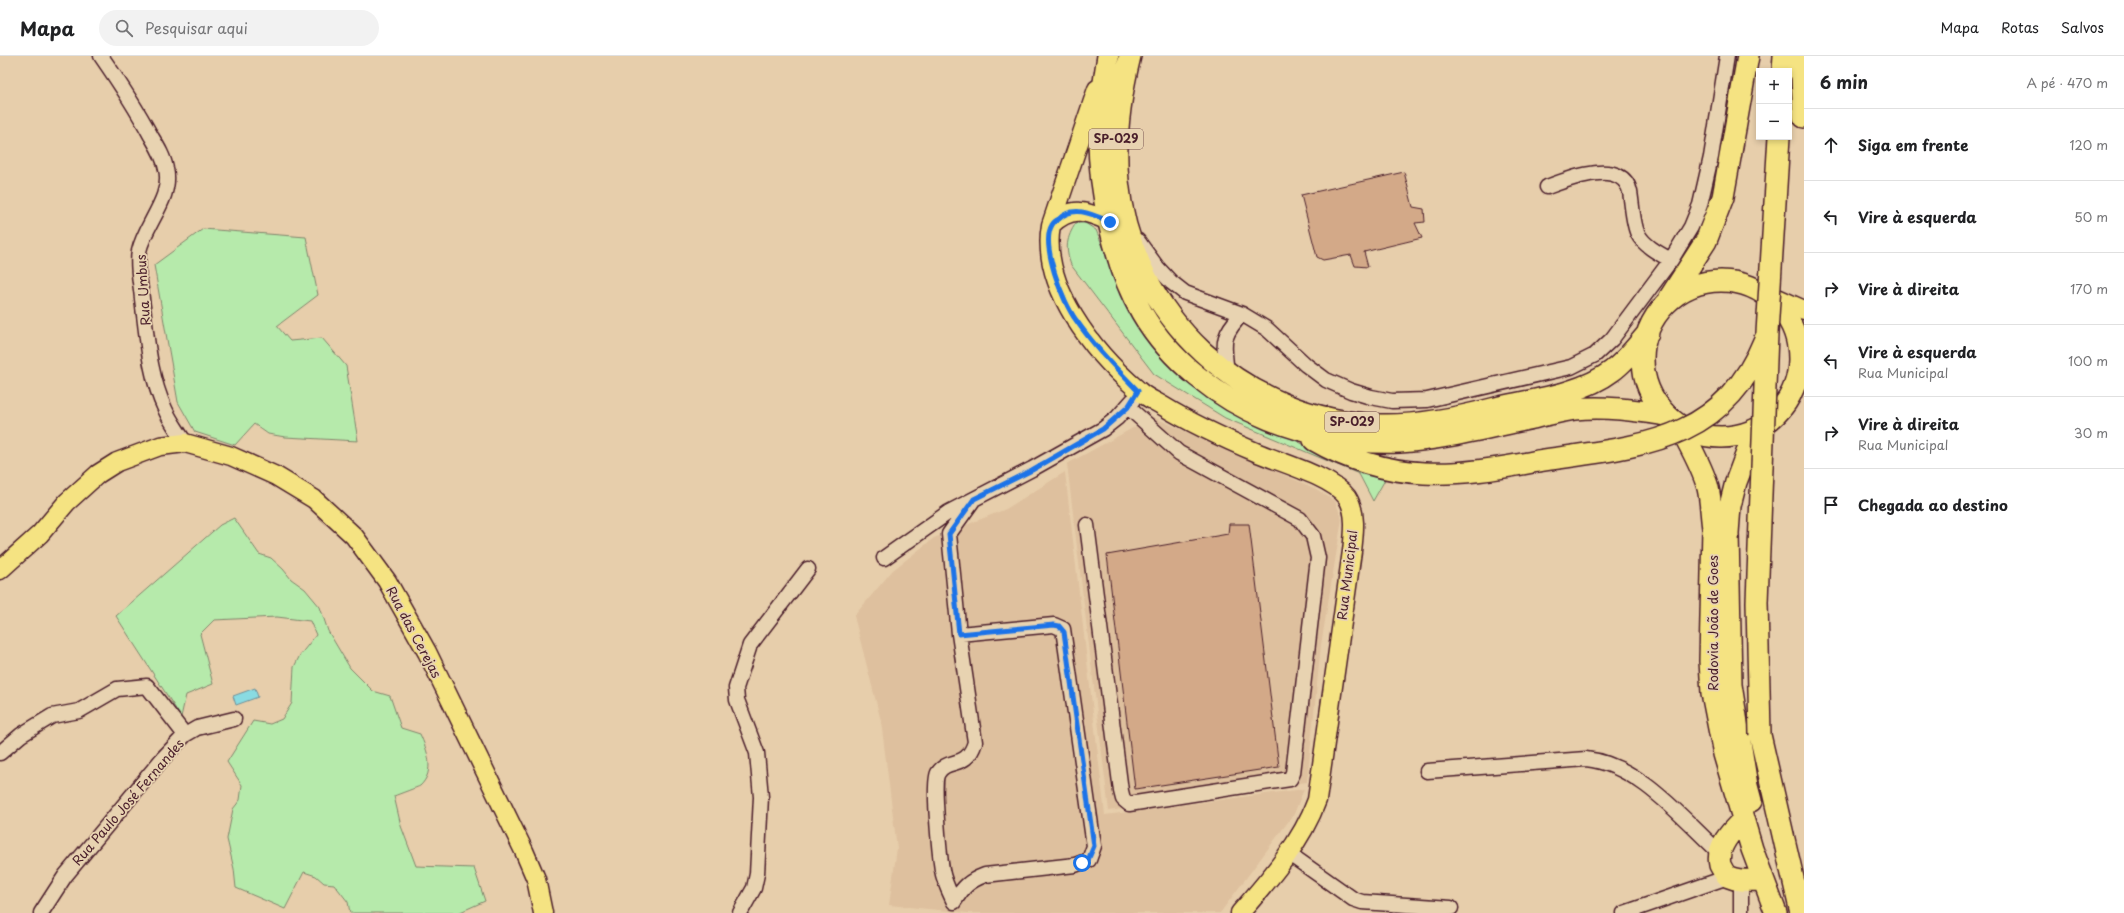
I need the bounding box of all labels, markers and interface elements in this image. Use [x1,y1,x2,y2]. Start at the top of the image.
search box [99,10,379,46]
text: Mapa [20,14,75,42]
text: Pesquisar aqui [145,16,248,39]
icon: search [113,17,135,39]
text: Mapa [1940,17,1979,38]
text: Rotas [2001,17,2039,38]
text: Salvos [2061,17,2104,38]
map controls [1756,68,1792,140]
button: + [1756,68,1792,104]
text: 6 min [1820,69,1868,95]
text: A pé · 470 m [2026,73,2108,92]
button: − [1756,104,1792,140]
road number: SP-029 [1089,129,1143,149]
text: Siga em frente [1858,133,1968,156]
icon: ahead [1820,134,1842,156]
text: 120 m [2069,135,2108,154]
text: Vire à esquerda [1858,205,1977,228]
icon: left [1820,206,1842,228]
text: 50 m [2074,207,2108,226]
route end [1101,213,1119,231]
street label: Rua Umbus [131,254,154,326]
text: Vire à direita [1858,277,1959,300]
icon: right [1820,278,1842,300]
text: 170 m [2070,279,2108,298]
text: Vire à esquerda [1858,340,1977,363]
icon: left [1820,350,1842,372]
text: 100 m [2068,351,2108,370]
text: Rua Municipal [1858,363,1948,382]
road number: SP-029 [1325,412,1379,432]
text: Vire à direita [1858,412,1959,435]
icon: right [1820,422,1842,444]
text: 30 m [2074,423,2108,442]
text: Rua Municipal [1858,435,1948,454]
text: Chegada ao destino [1858,493,2008,516]
icon: arrive [1820,494,1842,516]
street label: Rua Municipal [1332,529,1361,621]
street label: Rodovia João de Goes [1703,555,1722,691]
street label: Rua das Cerejas [382,583,447,681]
street label: Rua Paulo José Fernandes [67,734,188,869]
route start [1073,854,1091,872]

